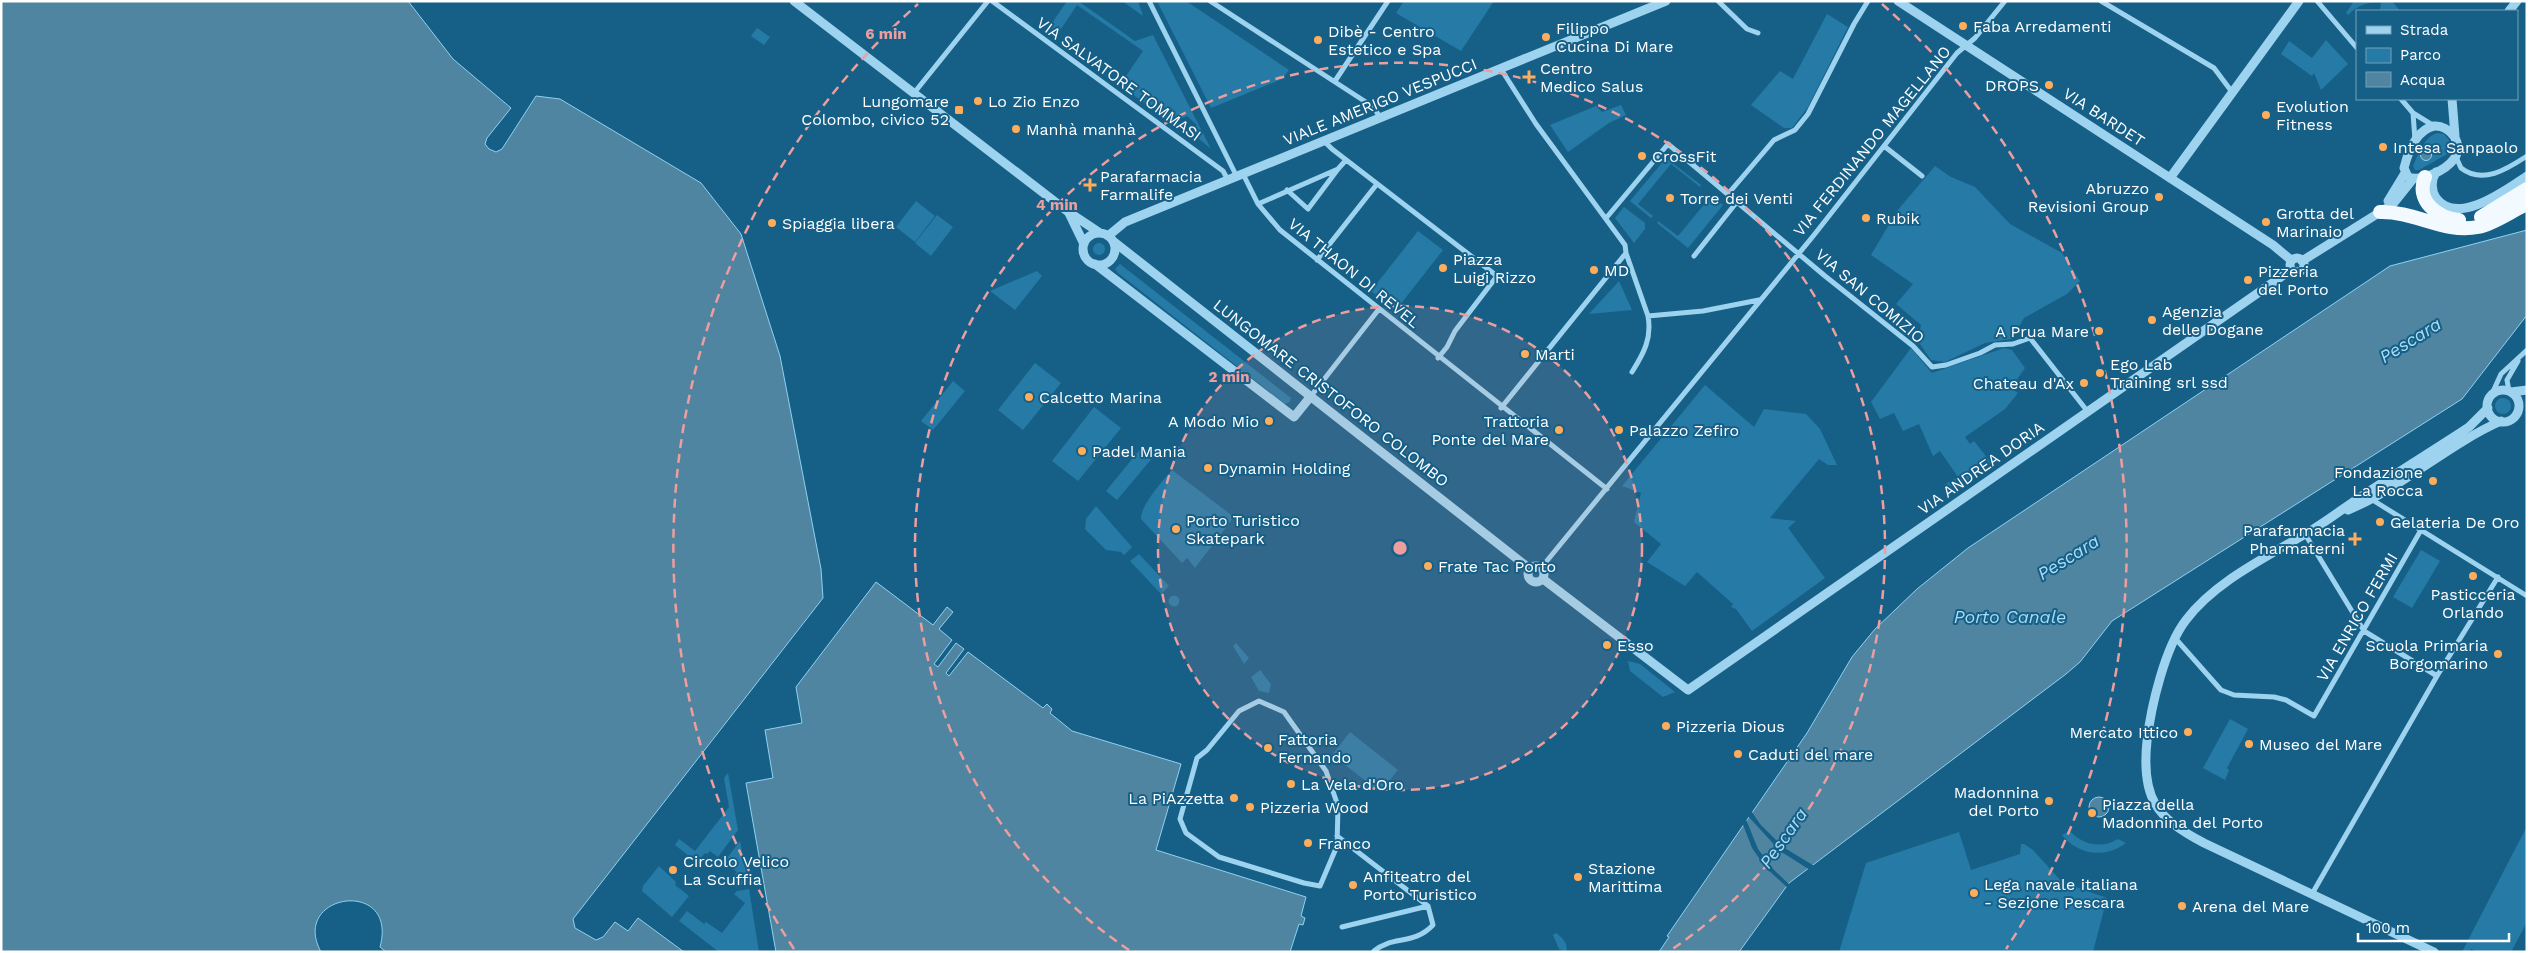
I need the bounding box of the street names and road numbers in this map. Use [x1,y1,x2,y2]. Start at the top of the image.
street label: VIA SALVATORE TOMMASI [1033,13,1205,145]
street label: VIA FERDINANDO MAGELLANO [1789,42,1955,240]
street label: VIALE AMERIGO VESPUCCI [1280,54,1480,150]
street label: VIA BARDET [2060,84,2149,151]
street label: VIA THAON DI REVEL [1284,214,1424,332]
street label: VIA SAN COMIZIO [1812,245,1928,347]
street label: LUNGOMARE CRISTOFORO COLOMBO [1209,295,1453,491]
street label: VIA ANDREA DORIA [1914,417,2048,519]
street label: VIA ENRICO FERMI [2312,549,2402,685]

